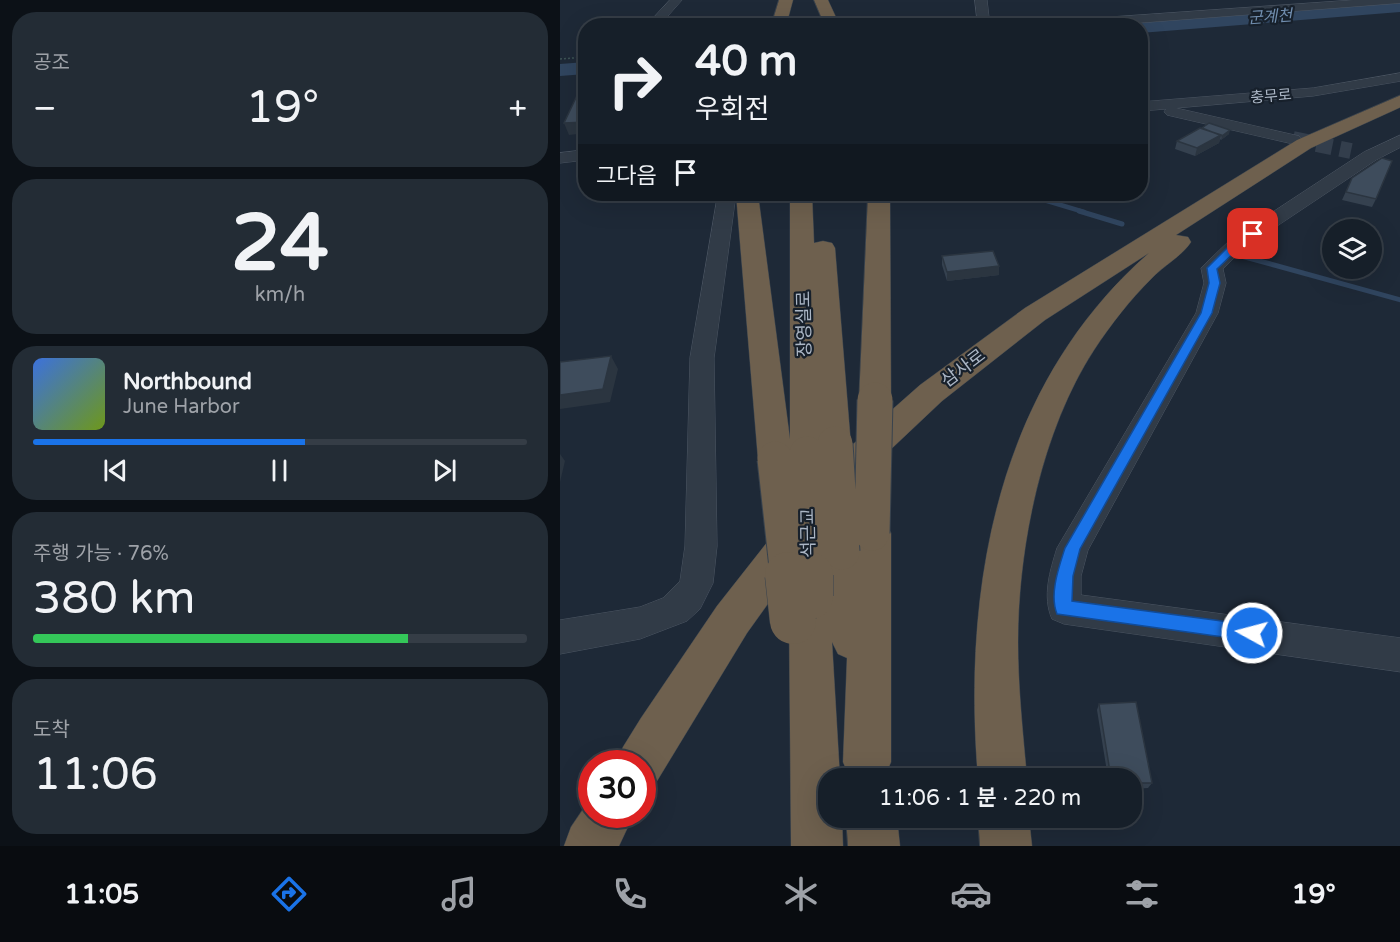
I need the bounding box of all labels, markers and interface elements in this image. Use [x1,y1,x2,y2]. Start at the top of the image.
water label: 군계천 [1247,5,1295,29]
text: 40 m [695,36,797,87]
icon: right [596,42,674,120]
text: 공조 [33,51,70,75]
text: 19° [246,81,319,135]
street label: 충무로 [1250,85,1292,107]
text: − [33,89,57,128]
text: + [508,89,527,128]
text: 우회전 [695,93,770,126]
icon: arrive [669,156,702,189]
text: 그다음 [596,163,657,189]
text: 24 [231,197,329,291]
pin [1227,208,1278,259]
icon: arrive [1236,217,1269,250]
map controls [1322,219,1382,279]
button: layers [1322,219,1382,279]
text: km/h [255,283,305,307]
street label: 장영실로 [792,291,816,357]
street label: 삼사로 [937,344,989,392]
text: Northbound [123,369,252,395]
text: June Harbor [123,395,240,419]
icon: previous [99,454,132,487]
icon: pause [263,454,296,487]
icon: next [428,454,461,487]
street label: 석근교 [797,508,819,558]
text: 주행 가능 · 76% [33,542,169,566]
text: 380 km [33,572,195,626]
position arrow [1220,601,1284,665]
text: 도착 [33,718,70,742]
text: 11:06 [33,748,158,802]
speed limit sign: 30 [578,750,656,828]
text: 11:06 · 1 분 · 220 m [879,785,1081,811]
icon: directions [268,873,310,915]
icon: music [438,873,480,915]
icon: phone [609,873,651,915]
icon: climate [780,873,822,915]
icon: car [950,873,992,915]
icon: filters [1121,873,1163,915]
text: 11:05 [64,878,139,911]
text: 19° [1292,878,1336,911]

